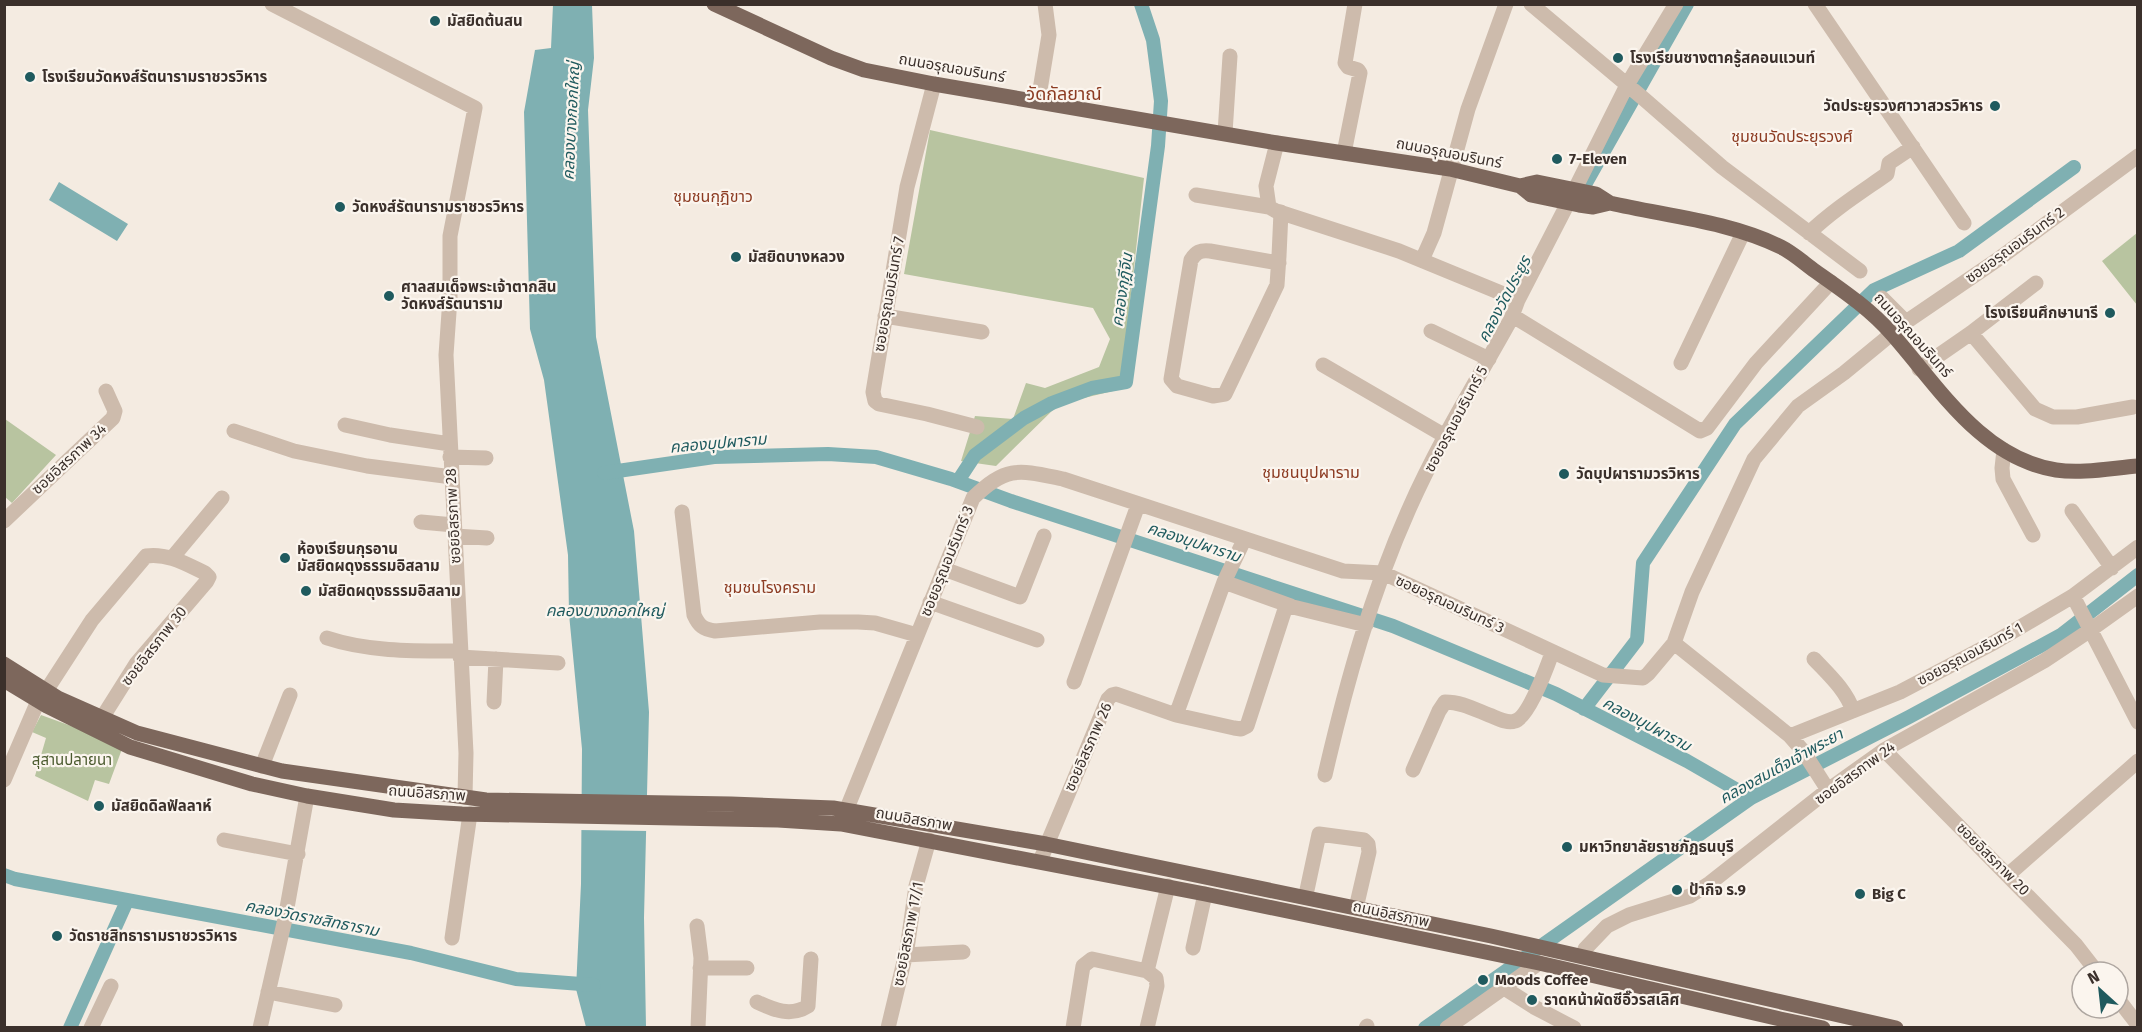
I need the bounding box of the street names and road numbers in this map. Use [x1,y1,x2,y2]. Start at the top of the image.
street label: ถนนอรุณอมรินทร์ [897,50,1007,86]
street label: ถนนอรุณอมรินทร์ [1394,134,1504,172]
street label: ซอยอรุณอมรินทร์ 2 [1962,203,2068,287]
street label: ซอยอรุณอมรินทร์ 7 [870,235,908,353]
street label: ถนนอรุณอมรินทร์ [1870,289,1956,382]
street label: ซอยอรุณอมรินทร์ 5 [1420,363,1492,475]
street label: ซอยอิสรภาพ 34 [28,420,110,498]
street label: ซอยอิสรภาพ 28 [442,468,464,564]
street label: ซอยอรุณอมรินทร์ 3 [917,503,977,619]
street label: ซอยอรุณอมรินทร์ 3 [1393,571,1507,637]
street label: ซอยอิสรภาพ 30 [117,603,191,689]
street label: ซอยอรุณอมรินทร์ 1 [1914,619,2026,689]
street label: ซอยอิสรภาพ 26 [1060,700,1116,794]
street label: ซอยอิสรภาพ 24 [1811,738,1899,808]
street label: ถนนอิสรภาพ [388,781,466,805]
street label: ถนนอิสรภาพ [874,803,954,835]
street label: ซอยอิสรภาพ 20 [1953,819,2033,899]
street label: ซอยอิสรภาพ 17/1 [889,880,927,988]
street label: ถนนอิสรภาพ [1351,897,1431,931]

